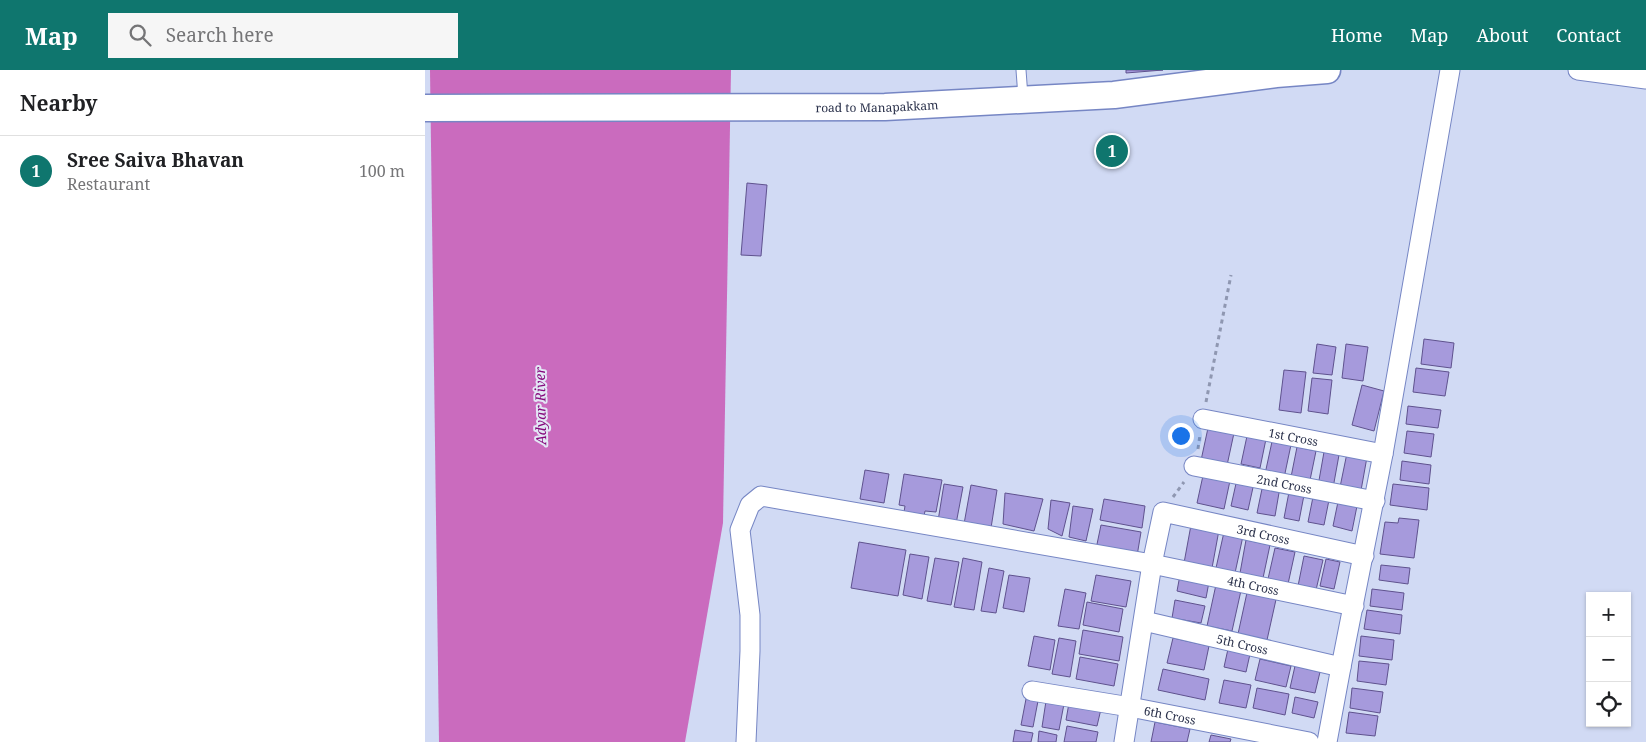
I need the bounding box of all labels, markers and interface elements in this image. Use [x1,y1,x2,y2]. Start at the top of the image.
search box [108,13,458,58]
text: Map [25,19,78,52]
icon: search [126,21,154,49]
text: Search here [166,22,274,48]
text: Home [1331,23,1382,47]
text: Map [1410,23,1448,47]
text: About [1476,23,1528,47]
text: Contact [1556,23,1621,47]
text: Nearby [20,89,98,117]
street label: road to Manapakkam [815,96,939,116]
pin: 1 [1096,132,1128,170]
text: Sree Saiva Bhavan [67,147,244,173]
text: 1 [31,160,41,182]
text: 100 m [359,160,405,182]
text: Restaurant [67,173,150,195]
water label: Adyar River [530,366,550,446]
your location [1168,423,1194,449]
street label: 1st Cross [1267,423,1320,450]
street label: 2nd Cross [1255,470,1313,497]
street label: 3rd Cross [1235,520,1291,548]
street label: 4th Cross [1226,571,1281,599]
map controls [1586,592,1631,727]
button: + [1586,592,1631,637]
street label: 5th Cross [1215,630,1270,658]
button: − [1586,637,1631,682]
button: locate [1586,682,1631,727]
street label: 6th Cross [1143,701,1197,728]

